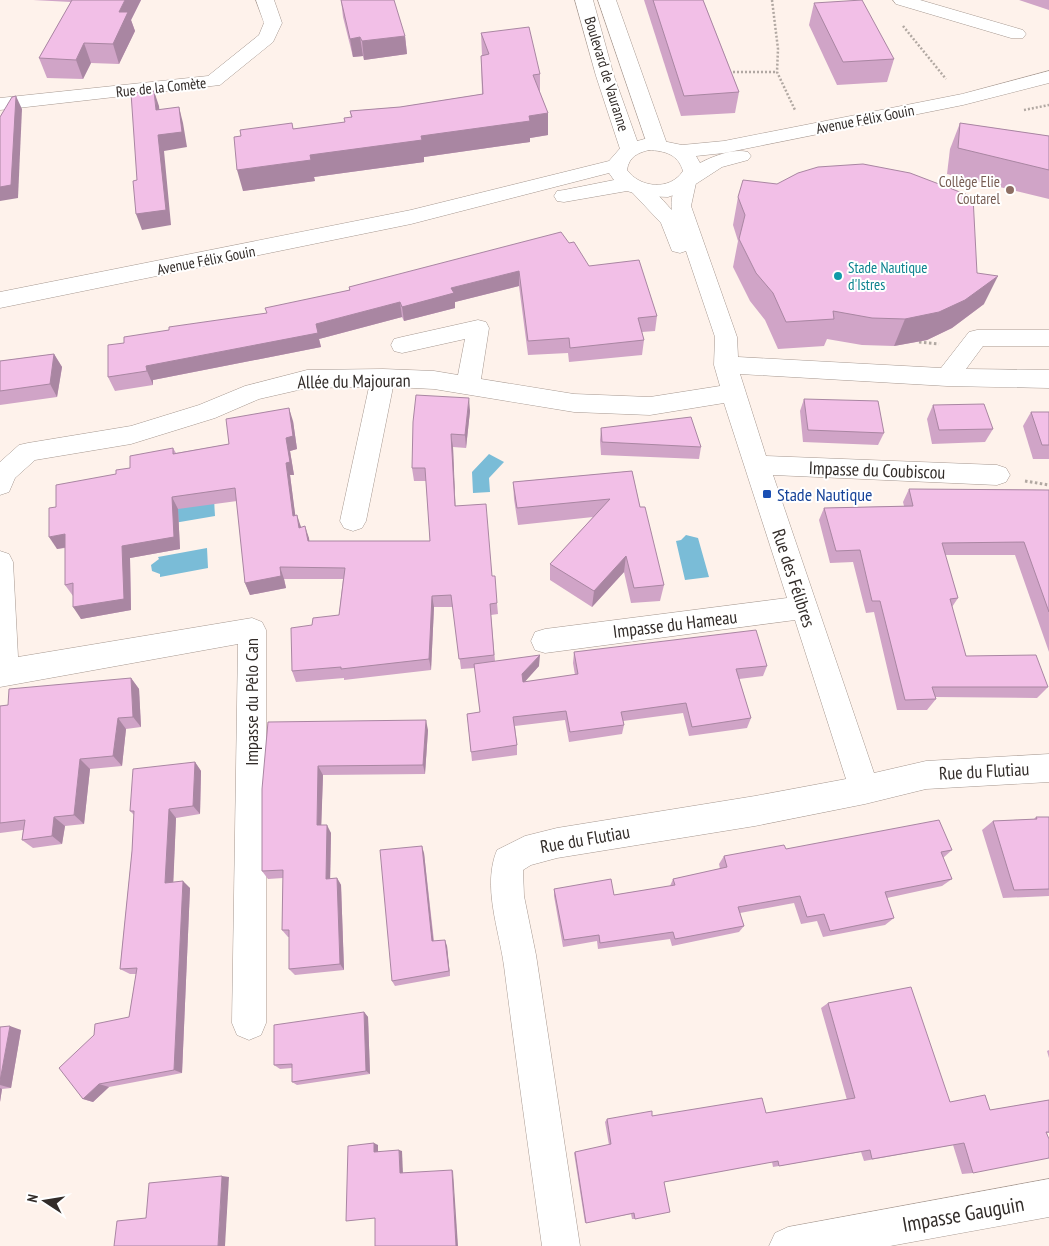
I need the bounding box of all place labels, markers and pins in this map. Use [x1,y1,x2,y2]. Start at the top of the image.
place label: Collège Elie Coutarel [939,172,1000,208]
marker: Collège Elie Coutarel [1004,184,1016,196]
place label: Stade Nautique d'Istres [848,258,928,294]
marker: Stade Nautique d'Istres [832,270,844,282]
place label: Stade Nautique [777,483,872,506]
marker: Stade Nautique [761,488,773,500]

